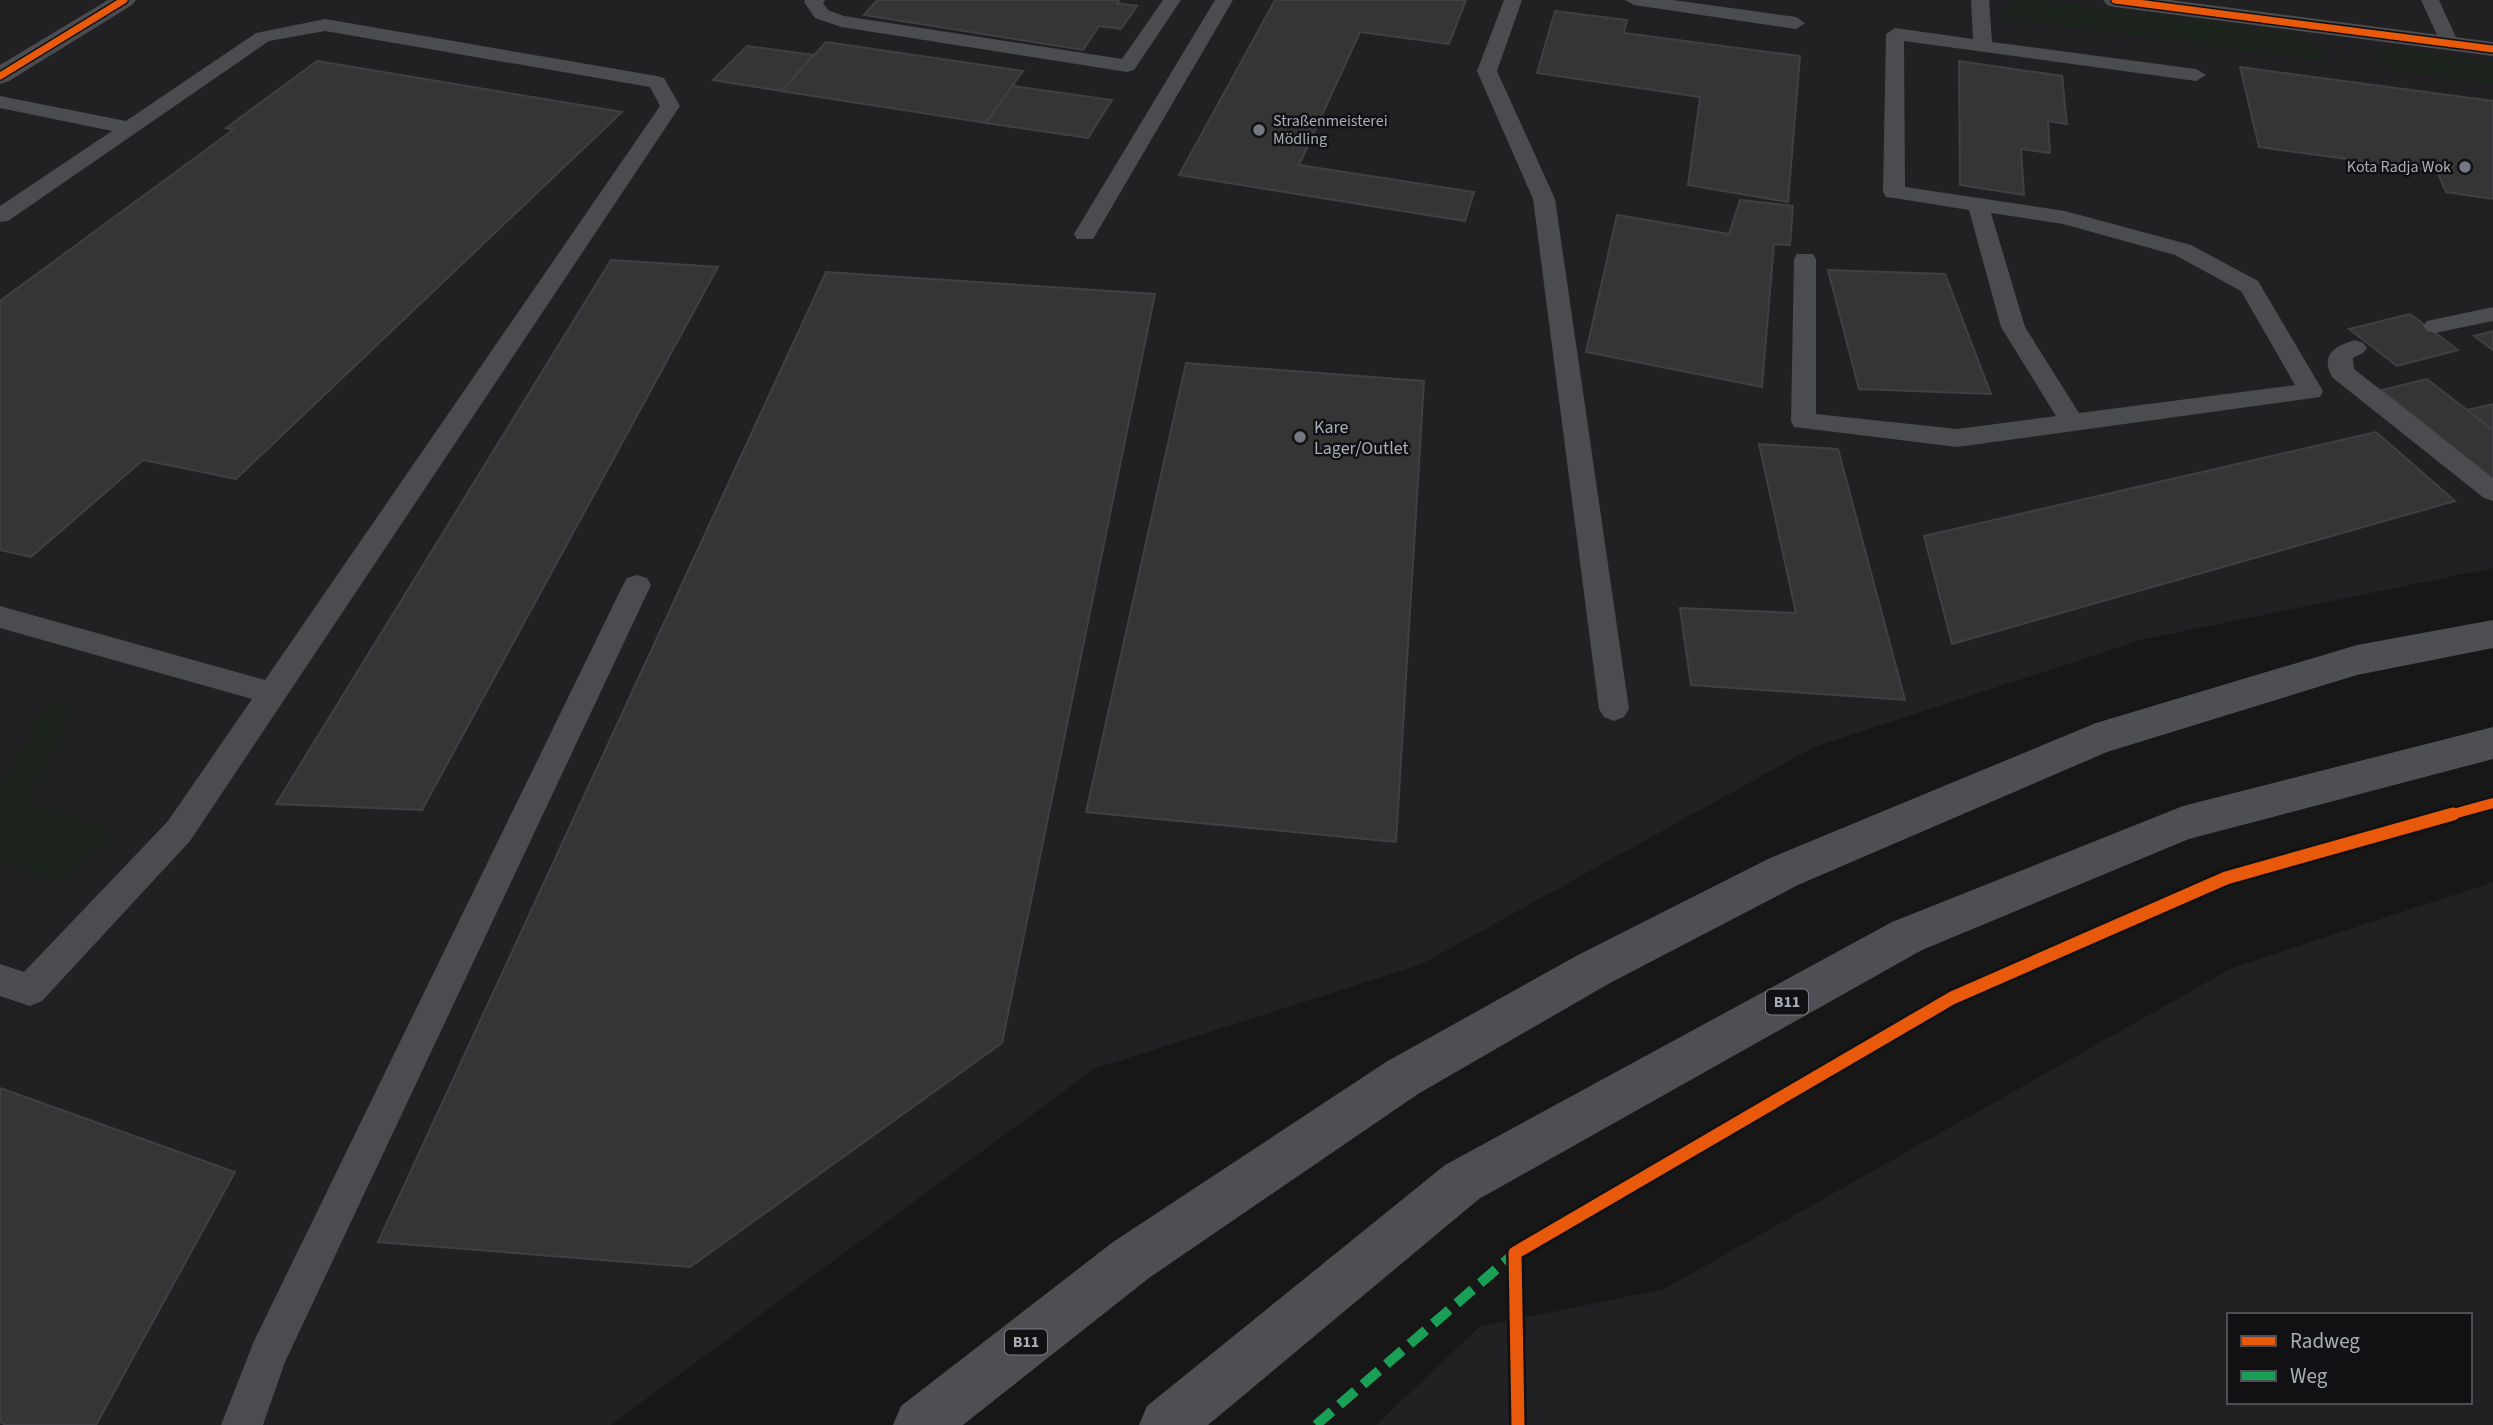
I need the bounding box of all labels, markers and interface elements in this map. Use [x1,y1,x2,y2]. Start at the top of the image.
place label: Straßenmeisterei Mödling [1273,110,1388,150]
marker: Straßenmeisterei Mödling [1251,122,1267,138]
place label: Kota Radja Wok [2347,156,2451,178]
marker: Kota Radja Wok [2457,159,2473,175]
place label: Kare Lager/Outlet [1314,415,1409,461]
marker: Kare Lager/Outlet [1292,429,1308,445]
road number: B11 [1766,990,1808,1014]
legend [2227,1313,2472,1404]
text: Radweg [2290,1326,2360,1356]
road number: B11 [1005,1330,1047,1354]
text: Weg [2290,1361,2328,1391]

